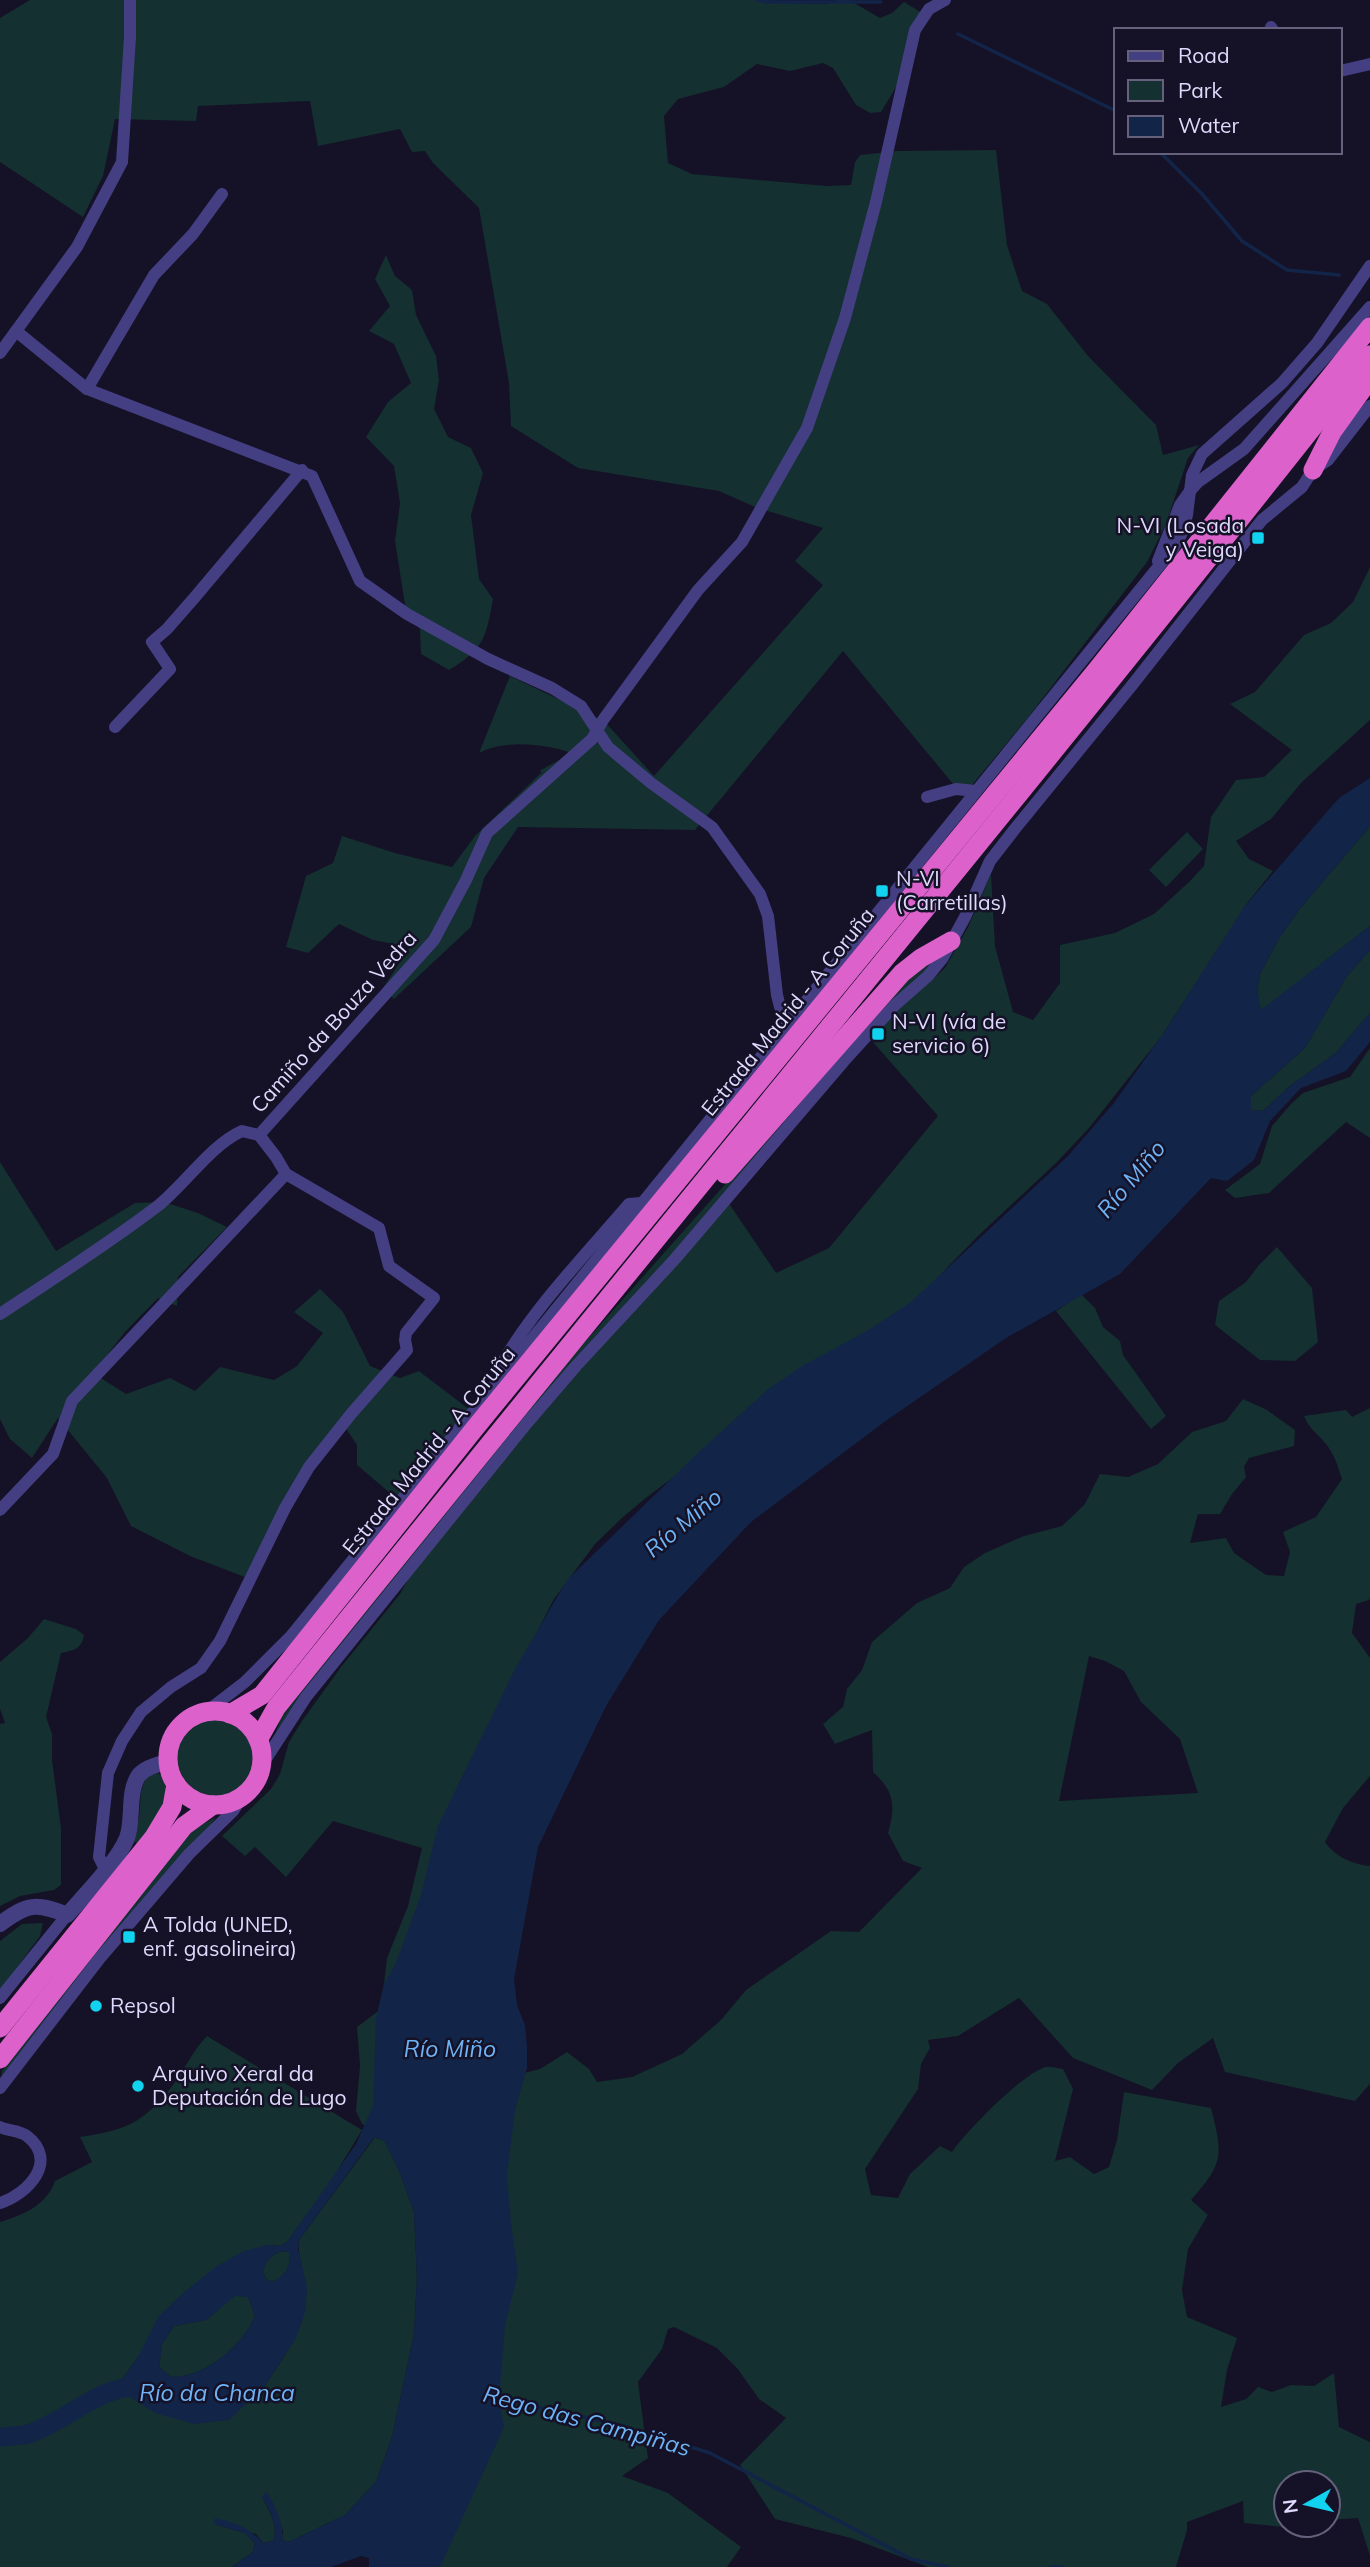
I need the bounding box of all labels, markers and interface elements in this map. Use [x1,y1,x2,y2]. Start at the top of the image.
legend [1114,28,1342,154]
text: Road [1178,42,1229,68]
text: Park [1178,77,1222,103]
text: Water [1178,112,1239,138]
place label: N-VI (Losada y Veiga) [1117,512,1244,562]
marker: N-VI (Losada y Veiga) [1250,530,1266,546]
place label: N-VI (Carretillas) [896,865,1008,915]
marker: N-VI (Carretillas) [874,883,890,899]
street label: Estrada Madrid - A Coruña [695,902,879,1121]
street label: Camiño da Bouza Vedra [245,925,422,1117]
place label: N-VI (vía de servicio 6) [892,1008,1006,1058]
marker: N-VI (vía de servicio 6) [870,1026,886,1042]
water label: Río Miño [1090,1134,1171,1223]
street label: Estrada Madrid - A Coruña [336,1341,520,1560]
water label: Río Miño [638,1482,727,1563]
place label: A Tolda (UNED, enf. gasolineira) [143,1911,297,1961]
marker: A Tolda (UNED, enf. gasolineira) [121,1929,137,1945]
place label: Repsol [110,1992,176,2018]
marker: Repsol [88,1998,104,2014]
water label: Río Miño [404,2034,496,2063]
place label: Arquivo Xeral da Deputación de Lugo [152,2060,346,2110]
marker: Arquivo Xeral da Deputación de Lugo [130,2078,146,2094]
water label: Río da Chanca [139,2378,295,2407]
water label: Rego das Campiñas [480,2379,694,2462]
north arrow [1272,2469,1342,2539]
text: N [1277,2498,1303,2515]

